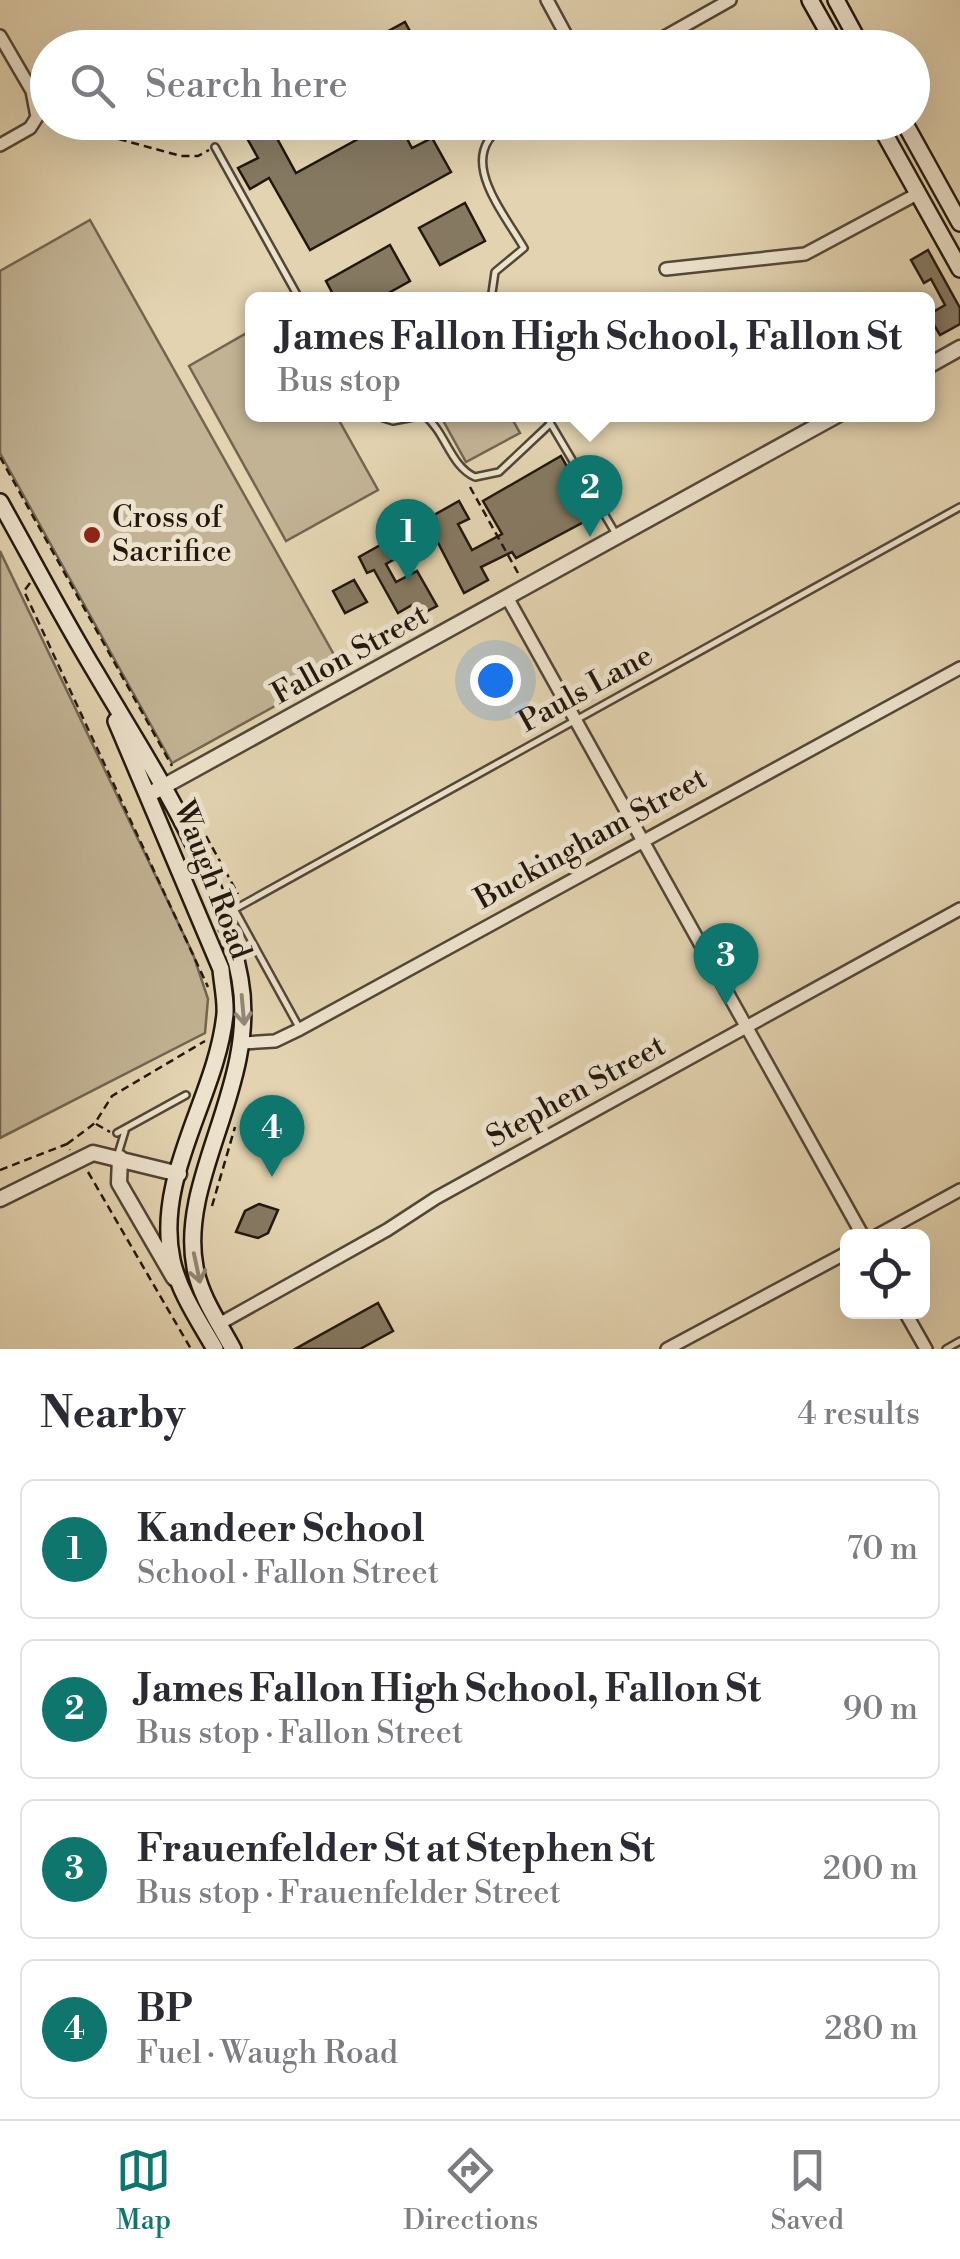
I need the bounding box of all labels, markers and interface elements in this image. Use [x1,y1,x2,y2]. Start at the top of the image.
search box [30,30,930,140]
icon: search [65,58,120,113]
text: Search here [145,62,348,109]
popup [245,292,935,422]
text: James Fallon High School, Fallon St [278,314,902,361]
text: Bus stop [278,361,401,401]
pin: 2 [558,454,622,537]
pin: 1 [376,498,440,581]
place label: Cross of Sacrifice [112,499,232,571]
marker: Cross of Sacrifice [81,524,103,546]
street label: Fallon Street [265,596,435,714]
street label: Pauls Lane [512,637,660,741]
your location [470,655,521,706]
street label: Buckingham Street [468,759,714,919]
street label: Waugh Road [164,794,260,965]
pin: 3 [694,922,758,1005]
one-way arrow [234,993,253,1025]
street label: Stephen Street [480,1027,672,1157]
pin: 4 [240,1094,304,1177]
map controls [840,1229,930,1319]
button: locate [840,1229,930,1319]
one-way arrow [189,1251,207,1283]
text: Nearby [40,1388,185,1441]
text: 4 results [798,1394,920,1434]
text: Kandeer School [137,1506,424,1553]
text: 1 [67,1529,82,1569]
text: 70 m [847,1529,918,1569]
text: School · Fallon Street [137,1553,439,1593]
text: James Fallon High School, Fallon St [137,1666,761,1713]
text: 2 [64,1689,85,1729]
text: 90 m [843,1689,918,1729]
text: Bus stop · Fallon Street [137,1713,463,1753]
text: Frauenfelder St at Stephen St [137,1826,655,1873]
text: 3 [65,1849,84,1889]
text: 200 m [823,1849,918,1889]
text: Bus stop · Frauenfelder Street [137,1873,561,1913]
text: BP [137,1986,192,2033]
text: 4 [64,2009,85,2049]
text: 280 m [824,2009,918,2049]
text: Fuel · Waugh Road [137,2033,398,2073]
tab: Map [116,2143,171,2238]
tab: Directions [403,2143,538,2238]
tab: Saved [770,2143,844,2238]

